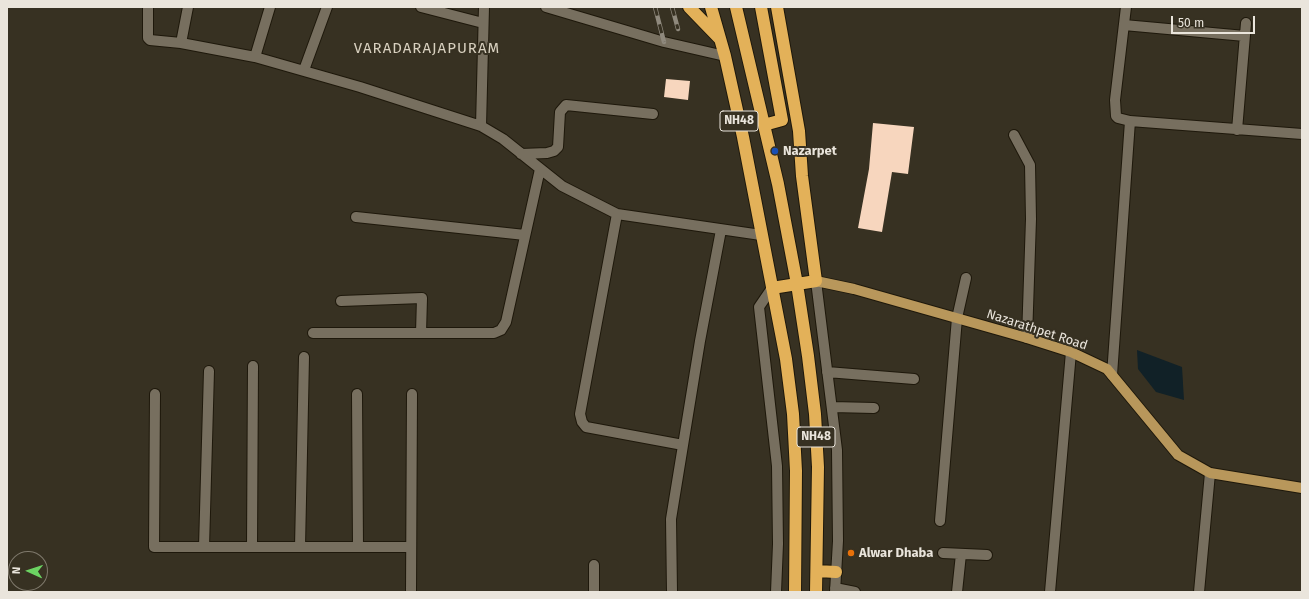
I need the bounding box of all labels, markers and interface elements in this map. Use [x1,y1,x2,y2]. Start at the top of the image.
scale bar [1173,8,1257,34]
text: 50 m [1178,16,1204,30]
district label: VARADARAJAPURAM [354,40,500,58]
road number: NH48 [720,111,758,131]
place label: Nazarpet [783,143,837,159]
marker: Nazarpet [770,146,780,156]
street label: Nazarathpet Road [984,306,1090,354]
road number: NH48 [797,427,835,447]
place label: Alwar Dhaba [859,545,933,561]
marker: Alwar Dhaba [846,548,856,558]
north arrow [8,551,48,591]
text: N [10,566,23,574]

